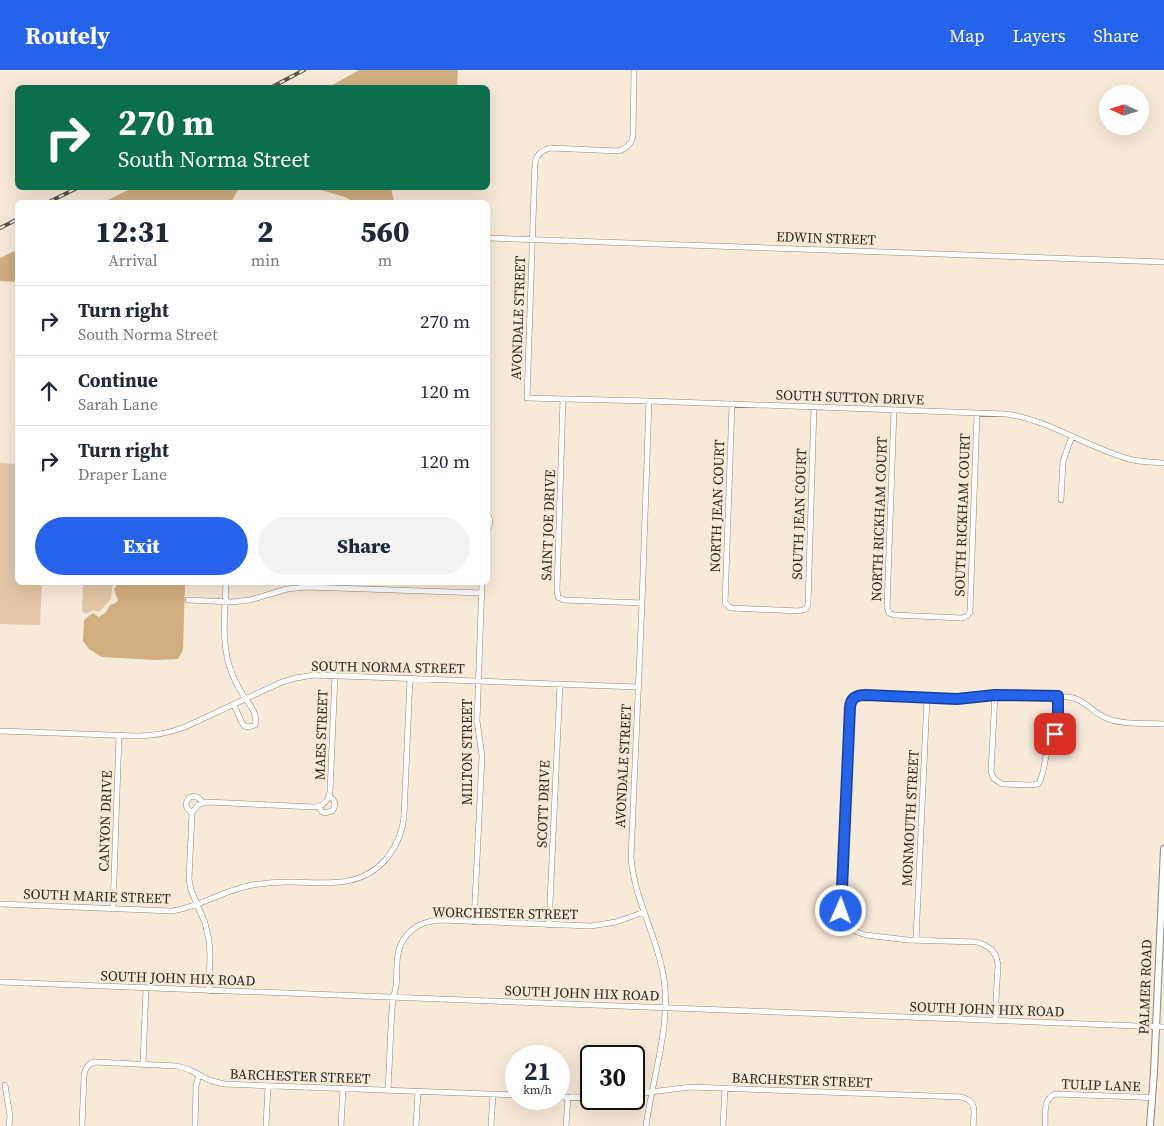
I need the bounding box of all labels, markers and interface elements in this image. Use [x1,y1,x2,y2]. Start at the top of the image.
text: Routely [25,19,110,52]
text: Map [949,23,984,48]
text: Layers [1012,23,1065,48]
text: Share [1093,23,1139,48]
north arrow [1099,85,1149,135]
map controls [1099,85,1149,135]
text: 270 m [118,99,214,147]
icon: right [35,105,100,170]
text: South Norma Street [118,144,310,174]
text: 12:31 [95,211,170,252]
text: 2 [257,211,274,252]
text: 560 [360,211,410,252]
street label: EDWIN STREET [776,226,877,250]
text: Arrival [108,249,158,271]
text: min [251,249,280,271]
text: m [378,249,392,271]
street label: AVONDALE STREET [506,255,530,380]
text: Turn right [78,297,169,323]
icon: right [35,307,63,335]
text: 270 m [420,308,470,334]
text: South Norma Street [78,323,217,345]
text: Continue [78,367,158,393]
icon: ahead [35,377,63,405]
text: 120 m [420,378,470,404]
street label: SOUTH SUTTON DRIVE [776,384,924,410]
text: Sarah Lane [78,393,158,415]
street label: SOUTH RICKHAM COURT [949,433,975,597]
street label: NORTH RICKHAM COURT [866,436,892,602]
text: Turn right [78,437,169,463]
street label: NORTH JEAN COURT [705,439,729,573]
icon: right [35,447,63,475]
street label: SOUTH JEAN COURT [787,447,811,580]
text: 120 m [420,448,470,474]
text: Draper Lane [78,463,167,485]
street label: SAINT JOE DRIVE [536,469,560,581]
button: Exit [35,517,248,575]
button: Share [258,517,470,575]
street label: SOUTH NORMA STREET [311,656,465,678]
street label: MAES STREET [309,689,333,781]
street label: MILTON STREET [457,698,477,805]
street label: AVONDALE STREET [610,703,636,829]
pin [1034,713,1076,755]
icon: arrive [1041,720,1069,748]
street label: MONMOUTH STREET [896,749,924,887]
street label: SCOTT DRIVE [531,760,555,848]
street label: CANYON DRIVE [93,770,117,872]
street label: SOUTH MARIE STREET [23,883,171,909]
position arrow [814,884,866,936]
street label: WORCHESTER STREET [432,902,579,924]
street label: PALMER ROAD [1133,939,1157,1035]
street label: SOUTH JOHN HIX ROAD [100,965,256,991]
street label: SOUTH JOHN HIX ROAD [504,980,660,1006]
street label: SOUTH JOHN HIX ROAD [909,996,1065,1022]
speed limit sign: 30 [580,1045,645,1110]
text: 21 [524,1054,551,1088]
street label: BARCHESTER STREET [229,1064,371,1088]
street label: BARCHESTER STREET [731,1068,873,1092]
street label: TULIP LANE [1061,1074,1141,1096]
text: km/h [523,1082,552,1098]

